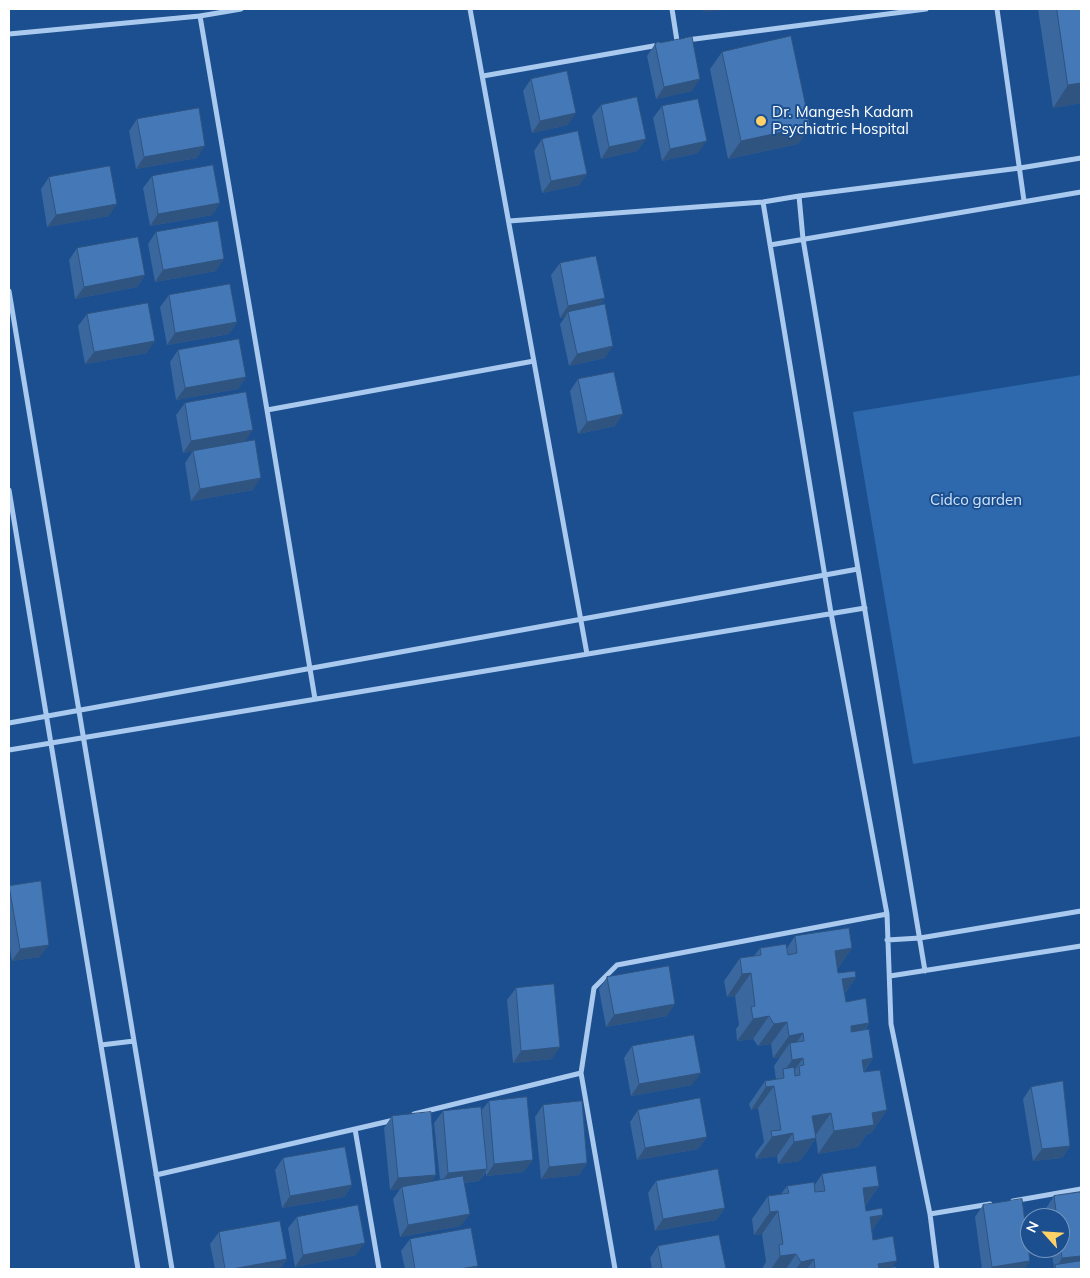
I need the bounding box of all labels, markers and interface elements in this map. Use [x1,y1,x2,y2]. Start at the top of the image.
place label: Dr. Mangesh Kadam Psychiatric Hospital [772,103,913,138]
marker: Dr. Mangesh Kadam Psychiatric Hospital [754,114,768,128]
park label: Cidco garden [930,491,1022,509]
north arrow [1020,1208,1070,1258]
text: N [1022,1218,1043,1236]

